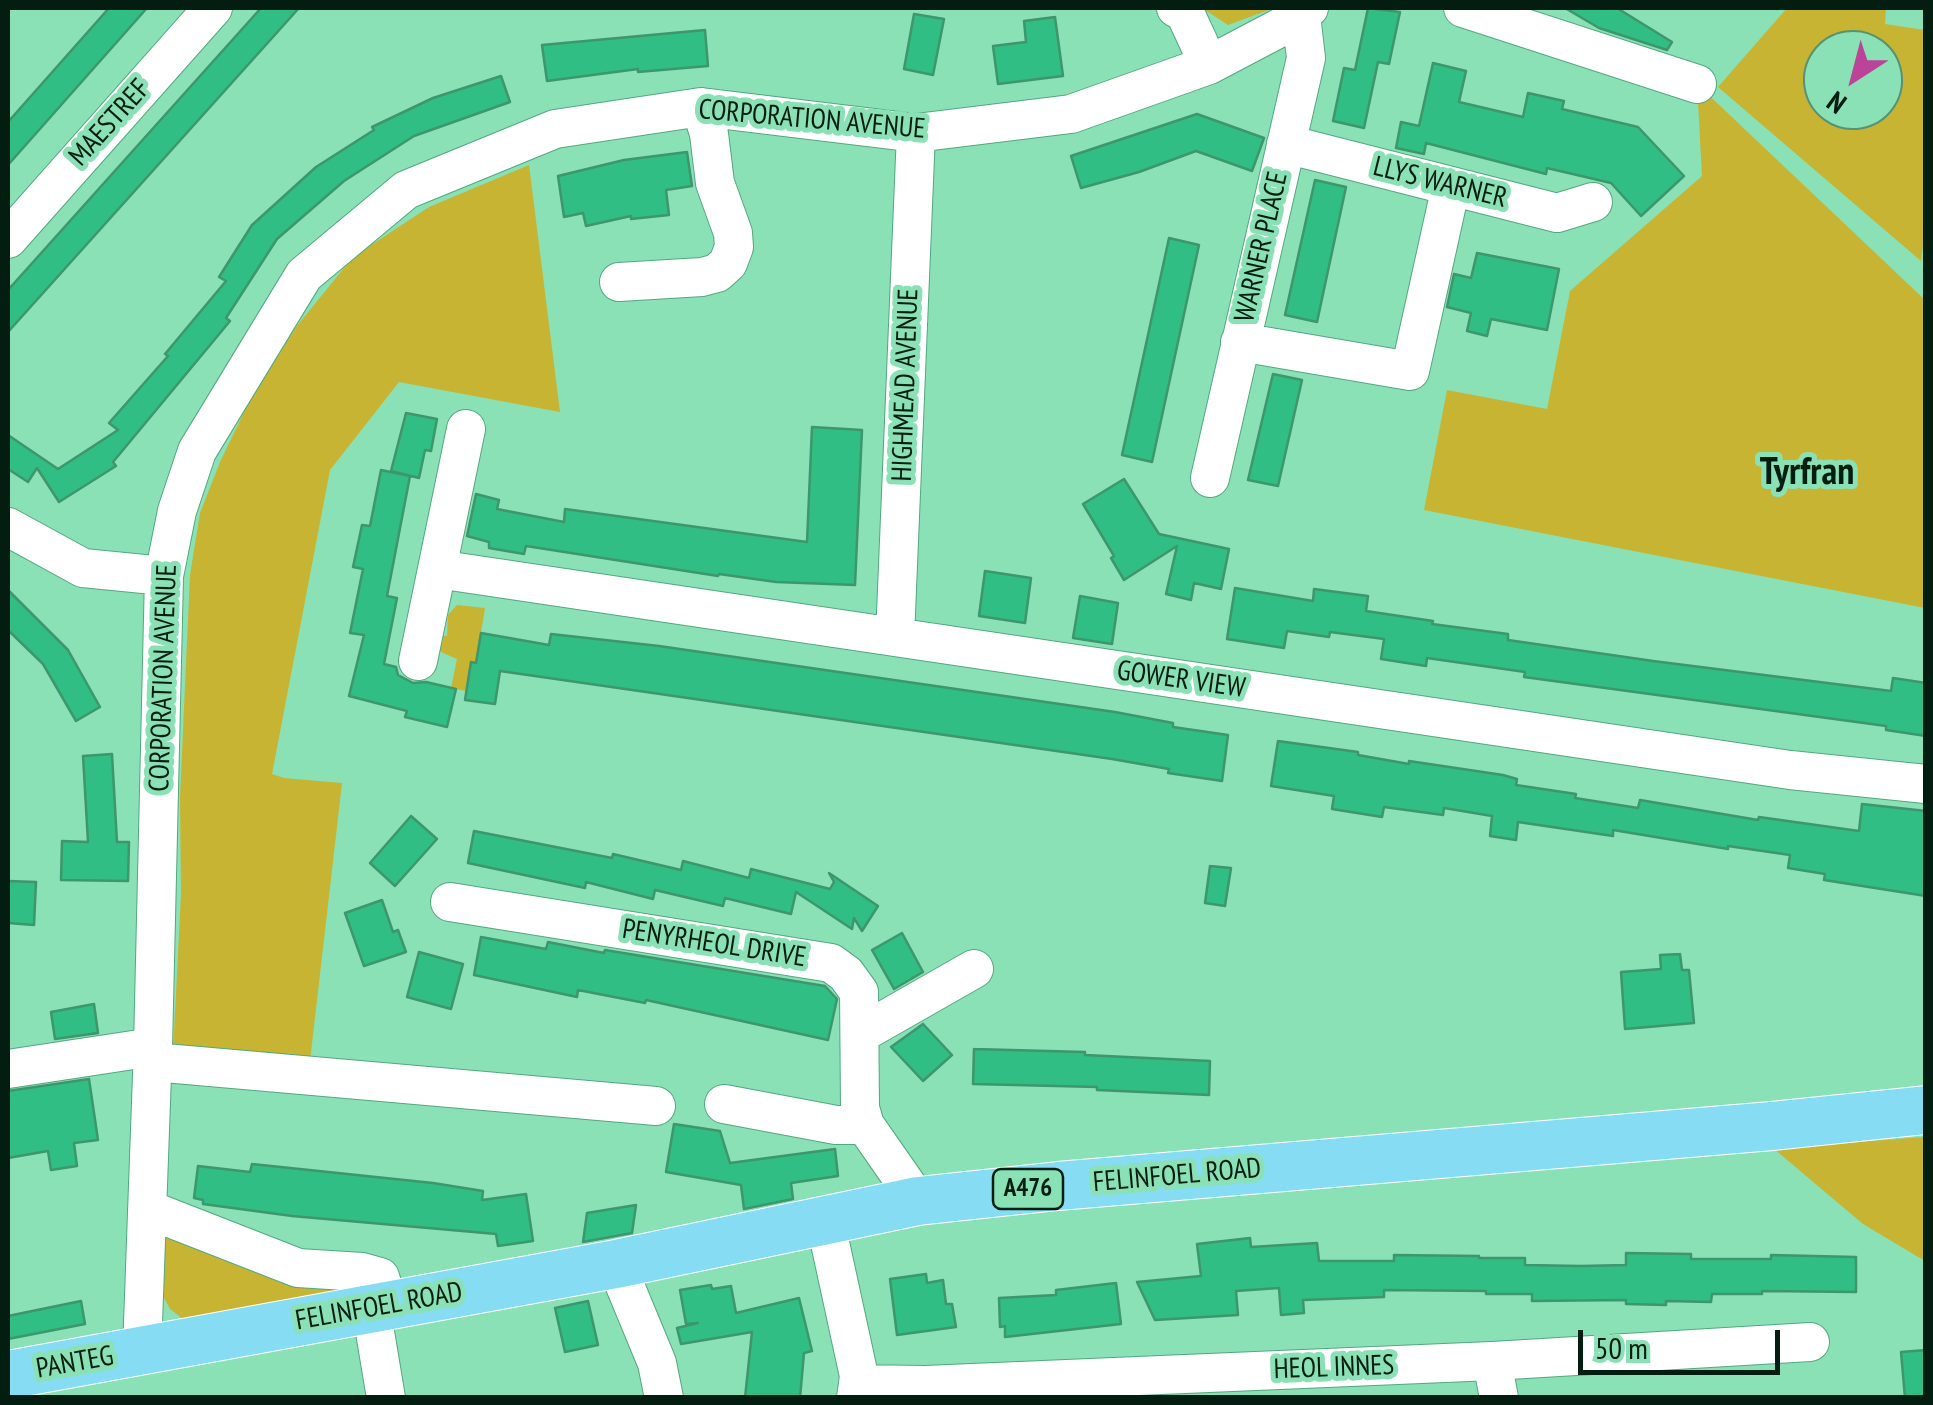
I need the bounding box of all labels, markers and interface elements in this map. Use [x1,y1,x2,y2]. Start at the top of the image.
north arrow [1803,30,1903,130]
street label: MAESTREF [63,73,157,173]
text: N [1819,84,1853,122]
street label: CORPORATION AVENUE [697,93,927,147]
street label: LLYS WARNER [1370,150,1510,216]
street label: WARNER PLACE [1228,169,1296,325]
street label: HIGHMEAD AVENUE [886,288,926,482]
district label: Tyrfran [1760,450,1854,496]
street label: CORPORATION AVENUE [143,564,185,792]
street label: GOWER VIEW [1115,654,1247,706]
street label: PENYRHEOL DRIVE [620,913,808,975]
street label: FELINFOEL ROAD [1092,1152,1262,1200]
road number: A476 [993,1169,1063,1209]
street label: FELINFOEL ROAD [293,1276,465,1338]
scale bar [1583,1310,1786,1372]
text: 50 m [1595,1328,1648,1367]
street label: PANTEG [34,1340,116,1386]
street label: HEOL INNES [1273,1349,1395,1387]

